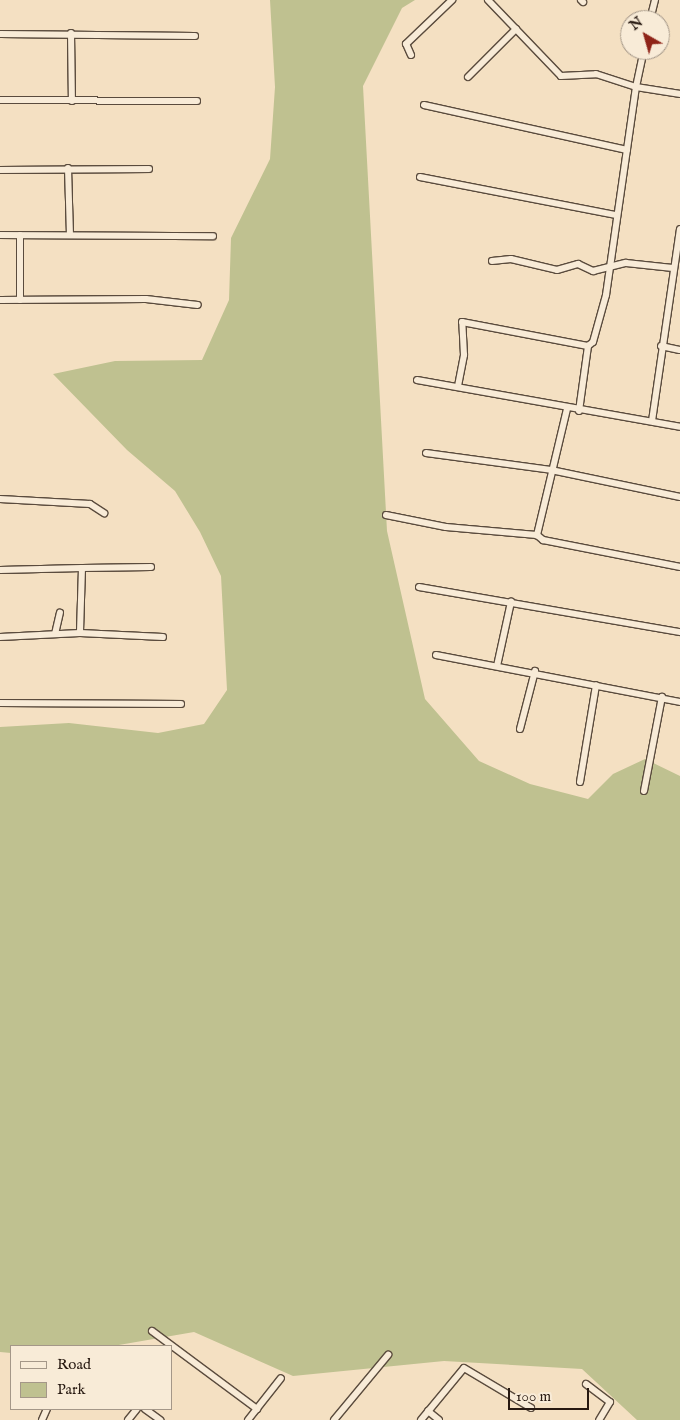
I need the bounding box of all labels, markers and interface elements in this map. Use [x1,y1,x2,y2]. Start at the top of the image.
north arrow [620,10,670,60]
text: N [626,13,647,35]
legend [10,1345,172,1410]
text: Road [57,1355,91,1374]
scale bar [510,1378,591,1410]
text: Park [57,1380,86,1399]
text: 100 m [516,1387,551,1406]

